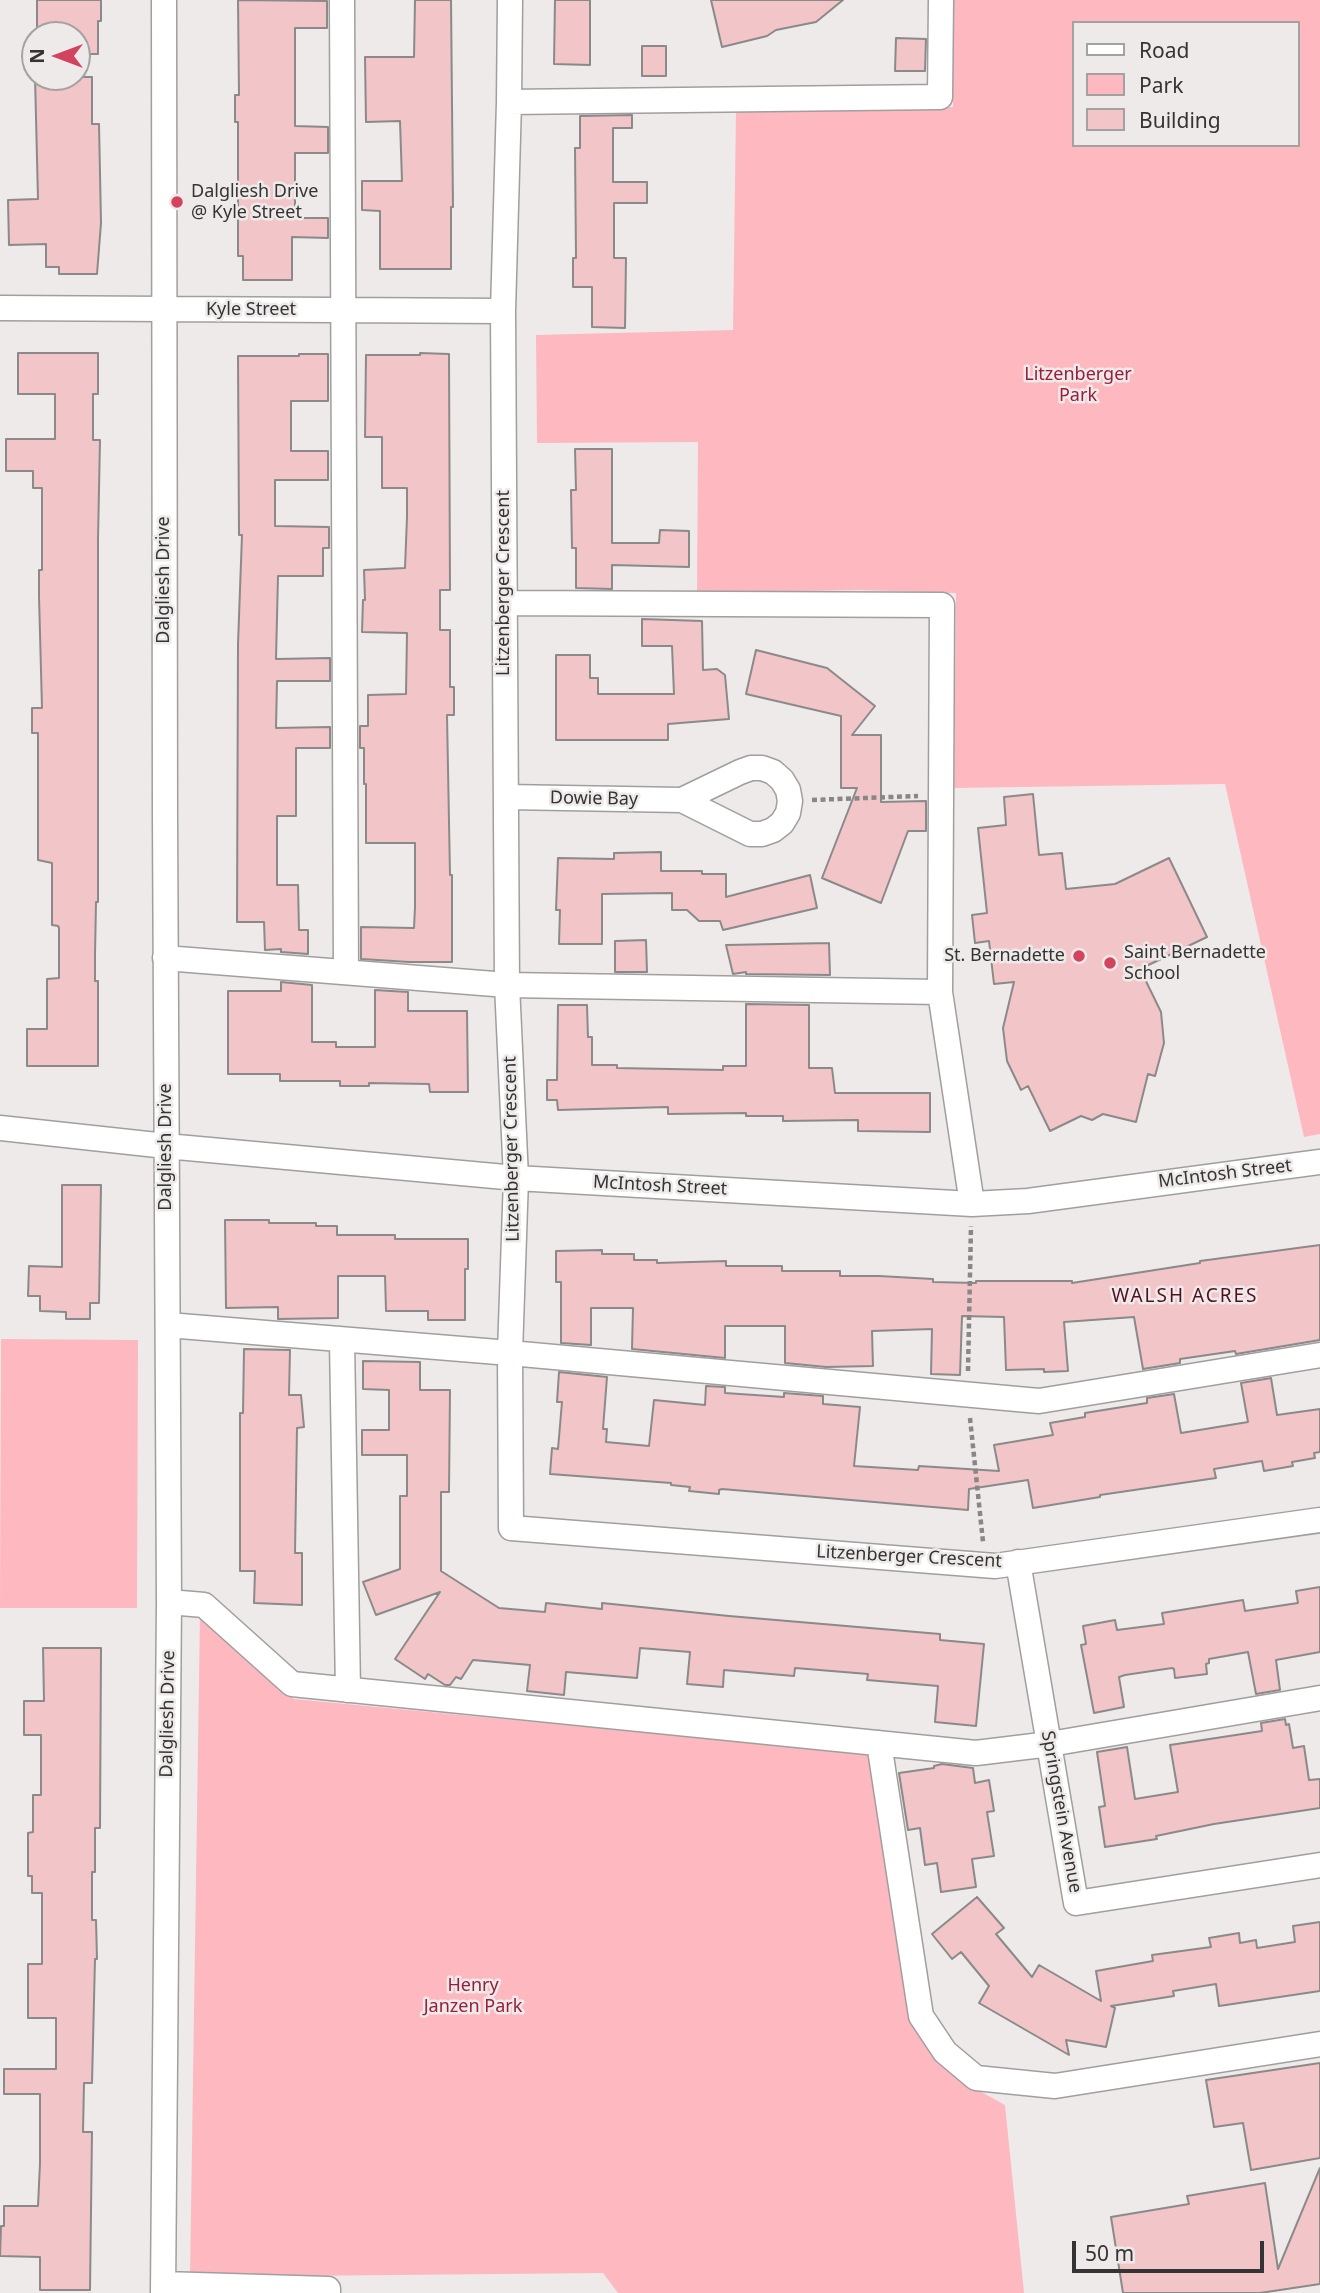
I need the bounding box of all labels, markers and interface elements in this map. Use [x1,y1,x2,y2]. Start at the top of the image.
north arrow [21,21,91,91]
legend [1072,21,1299,147]
text: Road [1139,36,1189,64]
text: N [24,48,50,64]
text: Park [1139,71,1183,99]
text: Building [1139,106,1221,134]
place label: Dalgliesh Drive @ Kyle Street [191,181,318,224]
marker: Dalgliesh Drive @ Kyle Street [169,194,185,210]
street label: Kyle Street [206,299,296,321]
park label: Litzenberger Park [1024,364,1132,406]
street label: Litzenberger Crescent [493,490,515,676]
street label: Dalgliesh Drive [153,516,175,644]
street label: Dowie Bay [550,787,638,811]
place label: Saint Bernadette School [1124,942,1266,984]
place label: St. Bernadette [944,945,1065,967]
marker: St. Bernadette [1071,948,1087,964]
marker: Saint Bernadette School [1102,955,1118,971]
street label: Litzenberger Crescent [500,1056,524,1242]
street label: Dalgliesh Drive [155,1083,177,1211]
street label: McIntosh Street [1157,1155,1293,1193]
street label: McIntosh Street [592,1172,728,1200]
district label: WALSH ACRES [1113,1286,1257,1308]
street label: Litzenberger Crescent [816,1541,1002,1573]
street label: Dalgliesh Drive [156,1650,180,1778]
street label: Springstein Avenue [1036,1729,1086,1895]
park label: Henry Janzen Park [424,1975,522,2018]
scale bar [1075,2226,1268,2270]
text: 50 m [1085,2239,1134,2267]

